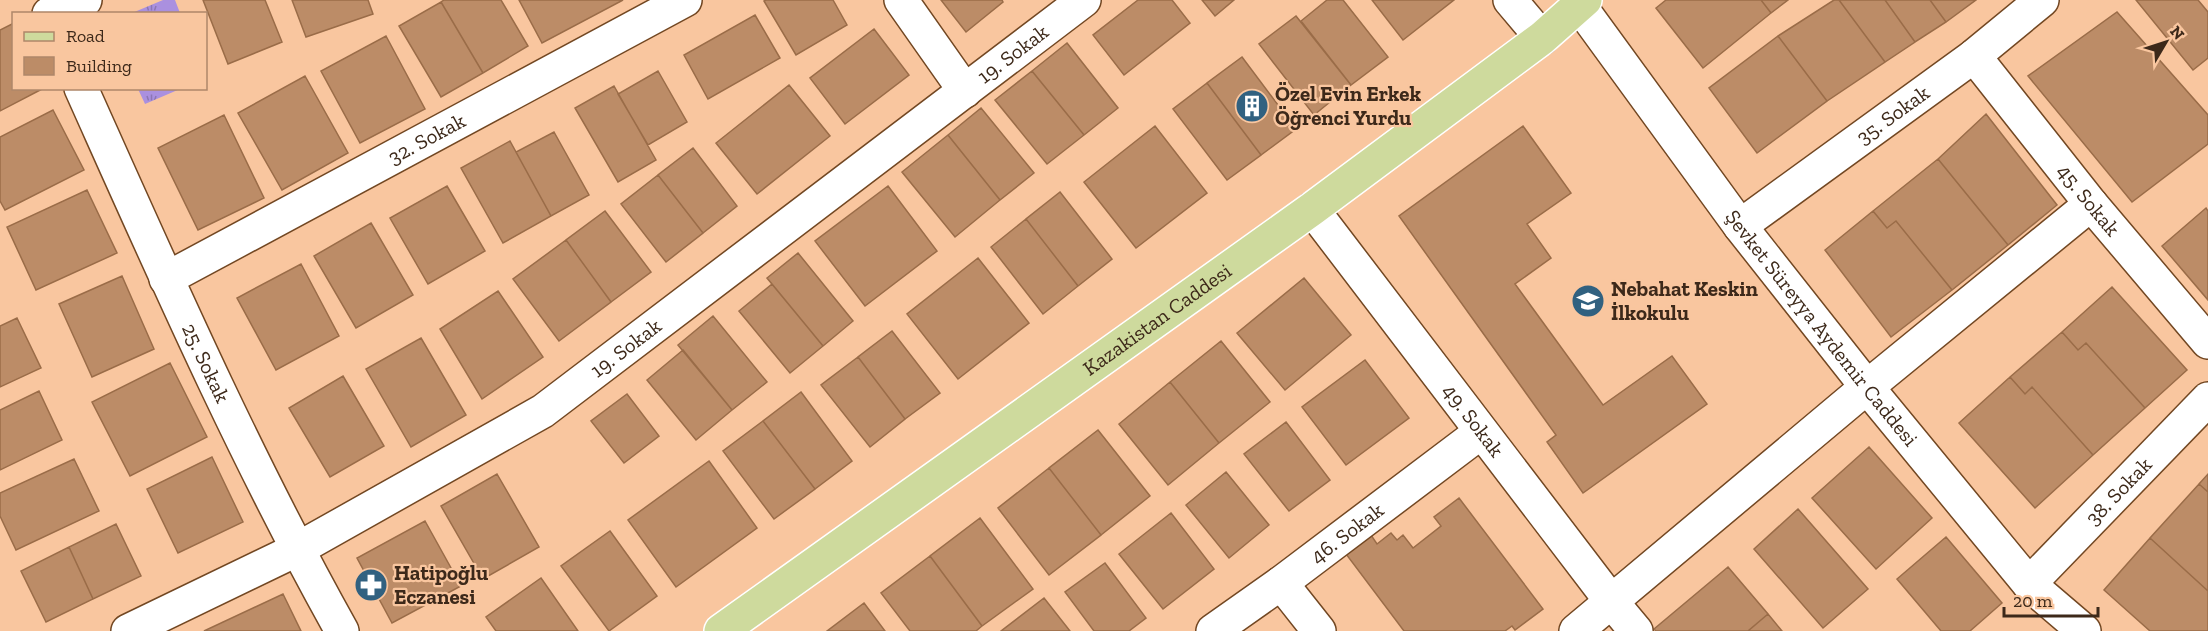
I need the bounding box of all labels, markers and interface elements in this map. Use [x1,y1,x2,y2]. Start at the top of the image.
legend [12,12,207,90]
north arrow [2136,12,2196,72]
street label: 19. Sokak [972,19,1053,89]
text: N [2166,22,2188,44]
text: Road [66,25,105,47]
text: Building [66,55,132,77]
street label: 35. Sokak [1851,80,1934,149]
place label: Özel Evin Erkek Öğrenci Yurdu [1275,81,1421,130]
building icon: Özel Evin Erkek Öğrenci Yurdu [1234,88,1270,124]
street label: 32. Sokak [383,107,470,169]
street label: 45. Sokak [2052,159,2126,241]
street label: Şevket Süreyya Aydemir Caddesi [1720,205,1923,451]
street label: Kazakistan Caddesi [1078,258,1236,380]
place label: Nebahat Keskin İlkokulu [1611,276,1759,325]
school or university icon: Nebahat Keskin İlkokulu [1570,283,1606,319]
street label: 19. Sokak [585,313,666,383]
street label: 25. Sokak [177,319,236,407]
street label: 49. Sokak [1438,379,1510,462]
street label: 38. Sokak [2080,452,2157,530]
street label: 46. Sokak [1305,497,1388,568]
place label: Hatipoğlu Eczanesi [394,560,488,609]
pharmacy icon: Hatipoğlu Eczanesi [353,567,389,603]
scale bar [2004,580,2098,618]
text: 20 m [2013,590,2053,612]

